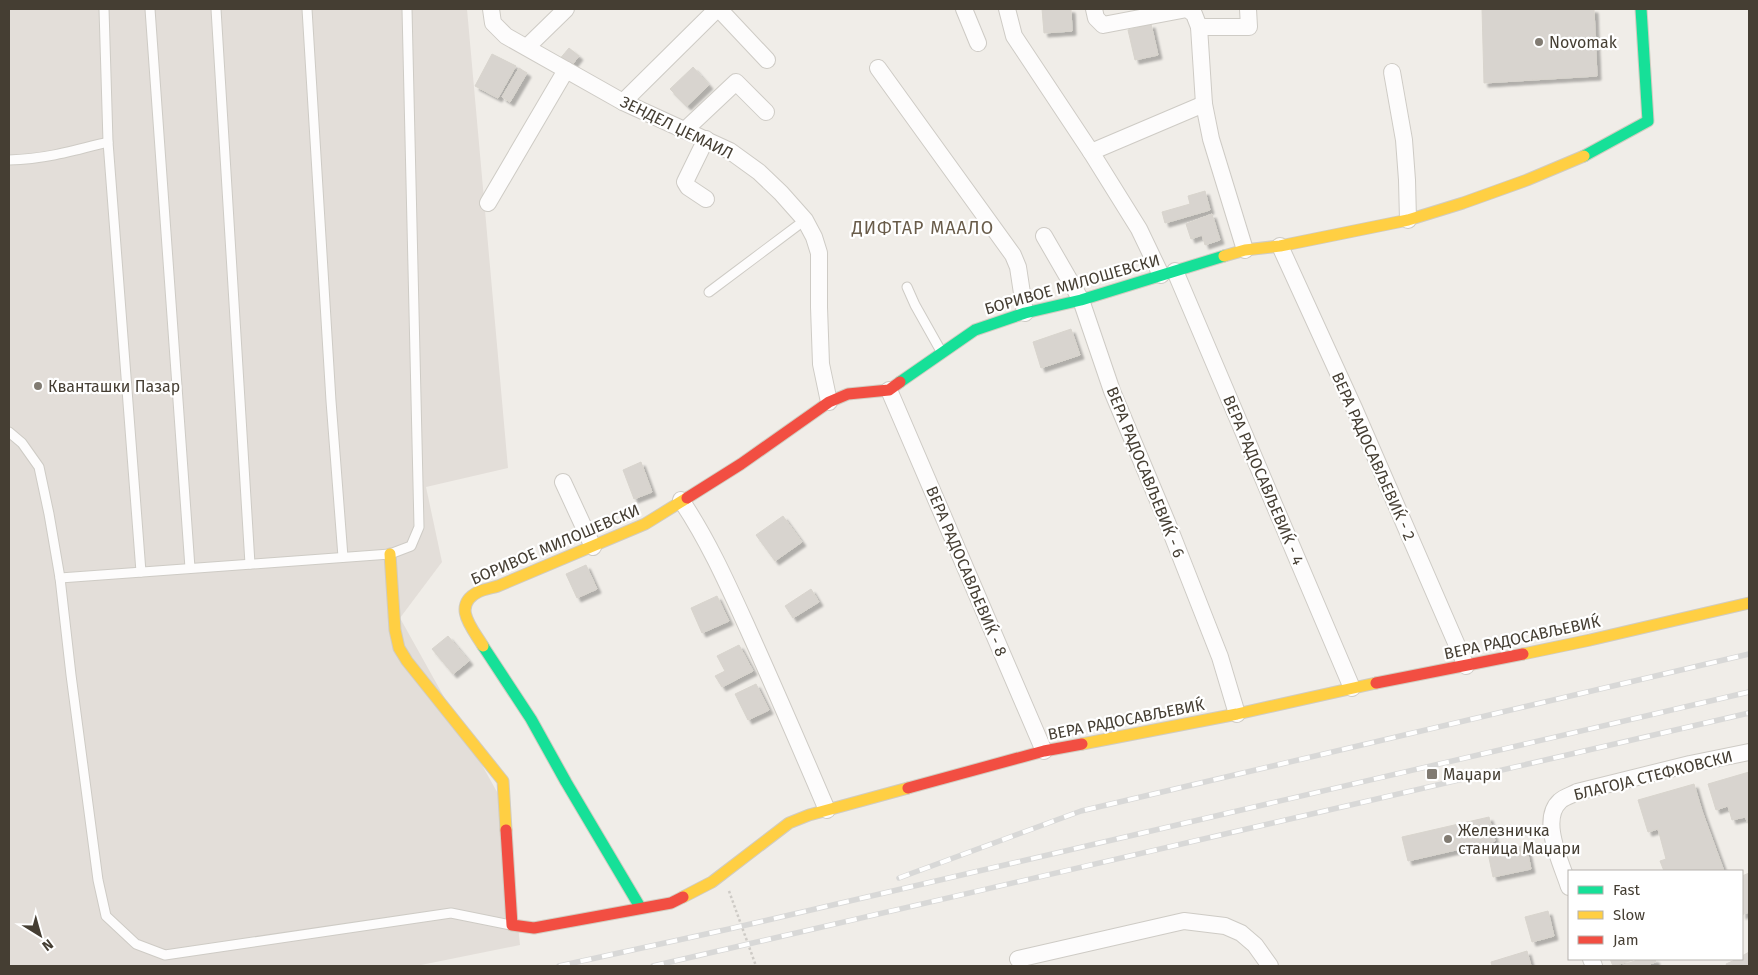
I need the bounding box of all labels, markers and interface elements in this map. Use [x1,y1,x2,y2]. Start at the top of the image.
place label: Novomak [1549,33,1618,52]
marker: Novomak [1533,36,1545,48]
street label: ЗЕНДЕЛ ЏЕМАИЛ [617,92,736,163]
district label: ДИФТАР МААЛО [851,217,994,239]
street label: БОРИВОЕ МИЛОШЕВСКИ [982,250,1162,319]
street label: ВЕРА РАДОСАВЉЕВИЌ - 2 [1328,369,1420,543]
place label: Кванташки Пазар [48,377,180,396]
marker: Кванташки Пазар [32,380,44,392]
street label: ВЕРА РАДОСАВЉЕВИЌ - 6 [1103,384,1189,560]
street label: ВЕРА РАДОСАВЉЕВИЌ - 4 [1219,392,1309,568]
street label: ВЕРА РАДОСАВЉЕВИЌ - 8 [922,483,1012,659]
street label: БОРИВОЕ МИЛОШЕВСКИ [468,500,642,589]
street label: ВЕРА РАДОСАВЉЕВИЌ [1442,611,1603,663]
street label: ВЕРА РАДОСАВЉЕВИЌ [1046,694,1207,744]
street label: БЛАГОЈА СТЕФКОВСКИ [1572,747,1735,804]
place label: Маџари [1443,765,1501,784]
marker: Маџари [1425,767,1439,781]
place label: Железничка станица Маџари [1458,821,1581,858]
marker: Железничка станица Маџари [1442,833,1454,845]
legend [1568,870,1743,960]
text: Fast [1613,881,1640,899]
text: Slow [1613,906,1645,924]
north arrow [15,910,65,960]
text: Jam [1613,931,1639,949]
text: N [39,935,56,955]

